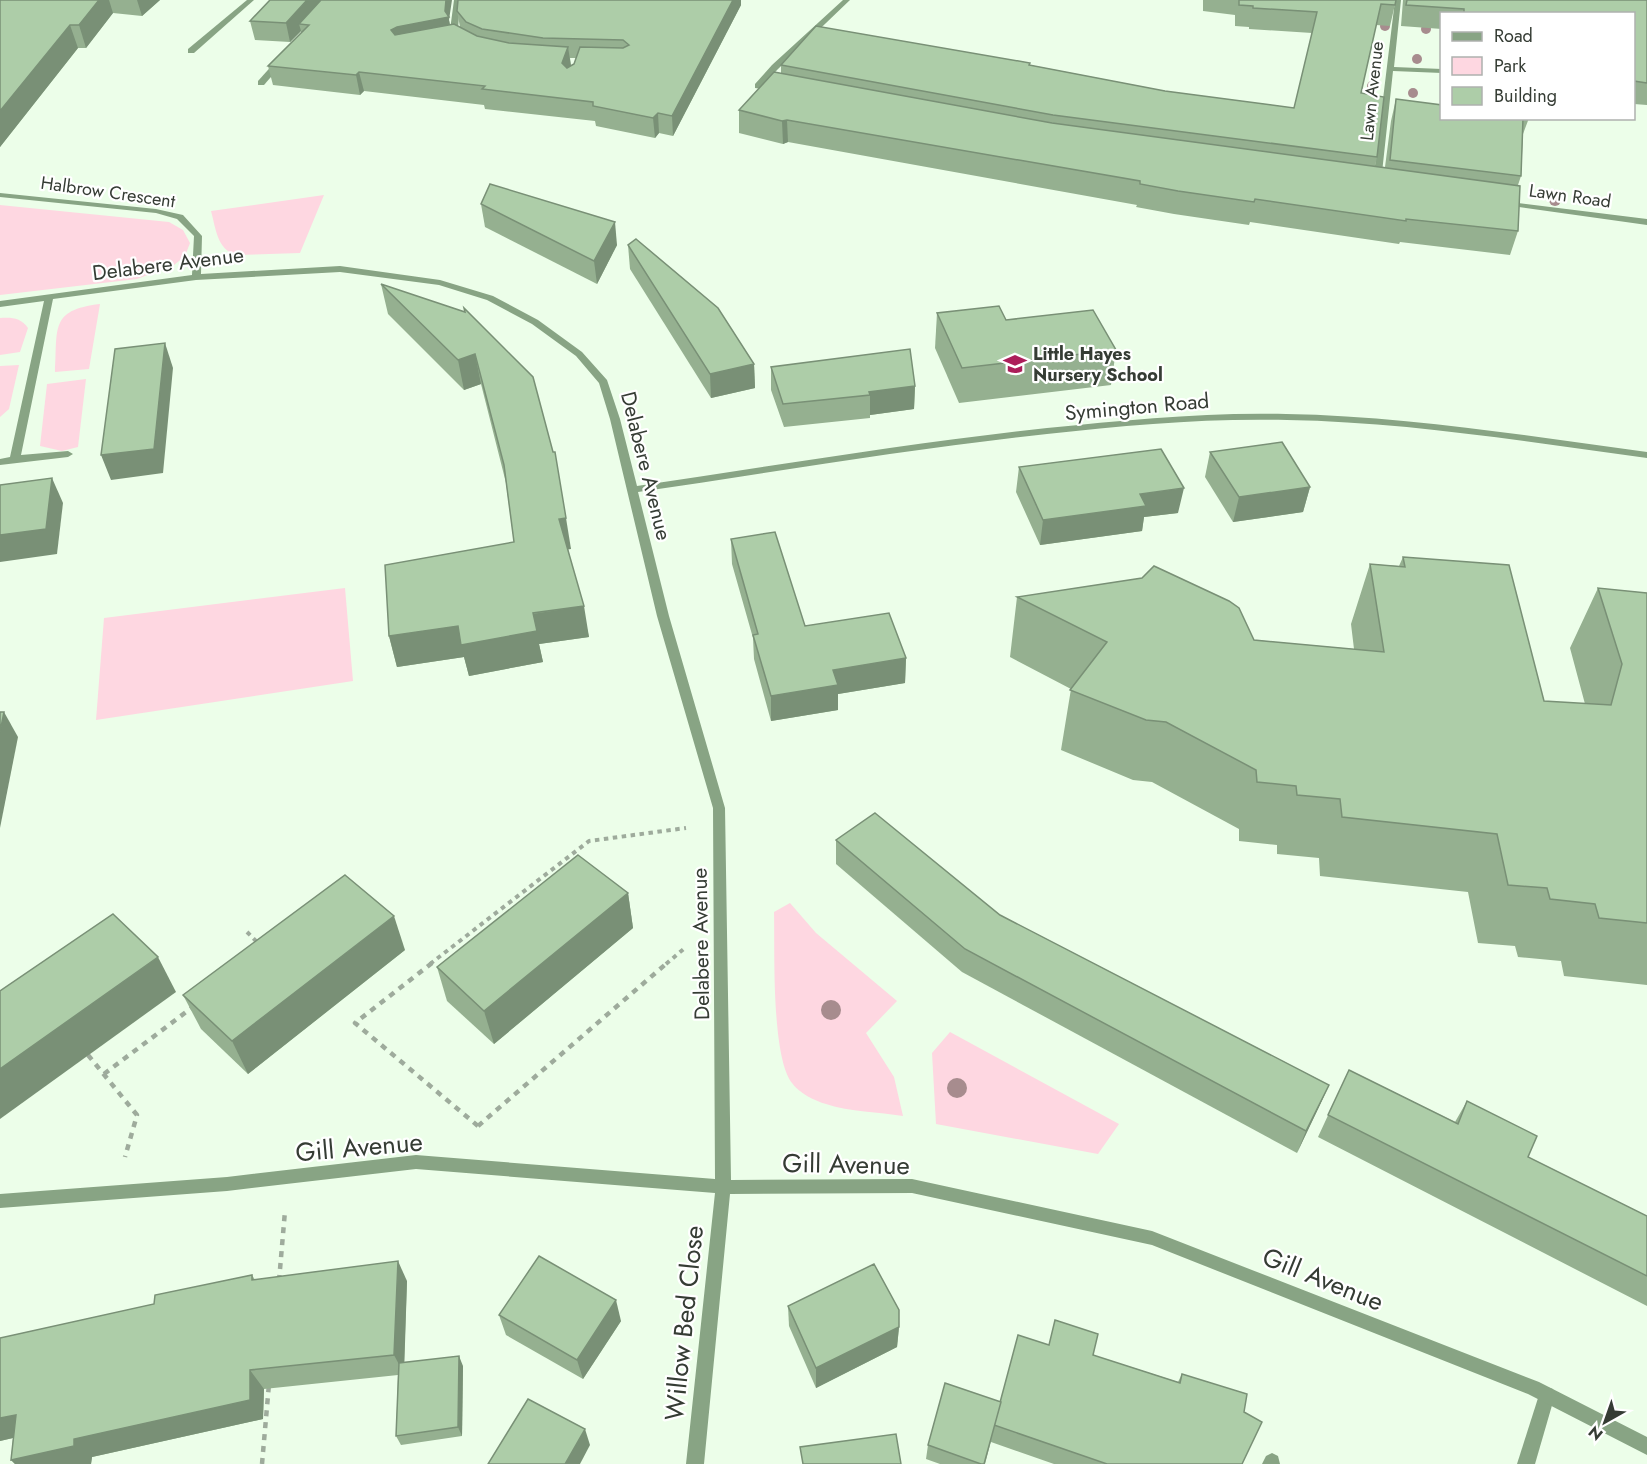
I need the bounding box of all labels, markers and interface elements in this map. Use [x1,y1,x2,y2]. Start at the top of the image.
legend [1440,12,1635,120]
text: Road [1494,23,1533,49]
street label: Lawn Avenue [1354,40,1390,142]
text: Park [1494,53,1526,79]
text: Building [1494,83,1557,109]
street label: Halbrow Crescent [39,170,178,214]
street label: Lawn Road [1527,177,1613,215]
street label: Delabere Avenue [91,240,246,288]
place label: Little Hayes Nursery School [1033,341,1163,388]
school or university icon: Little Hayes Nursery School [1002,351,1028,377]
street label: Symington Road [1064,386,1210,428]
street label: Delabere Avenue [613,389,679,544]
street label: Delabere Avenue [685,867,717,1020]
street label: Gill Avenue [294,1123,424,1171]
street label: Gill Avenue [782,1144,910,1184]
street label: Willow Bed Close [655,1223,713,1423]
street label: Gill Avenue [1257,1237,1389,1321]
north arrow [1575,1392,1635,1452]
text: N [1583,1420,1608,1446]

